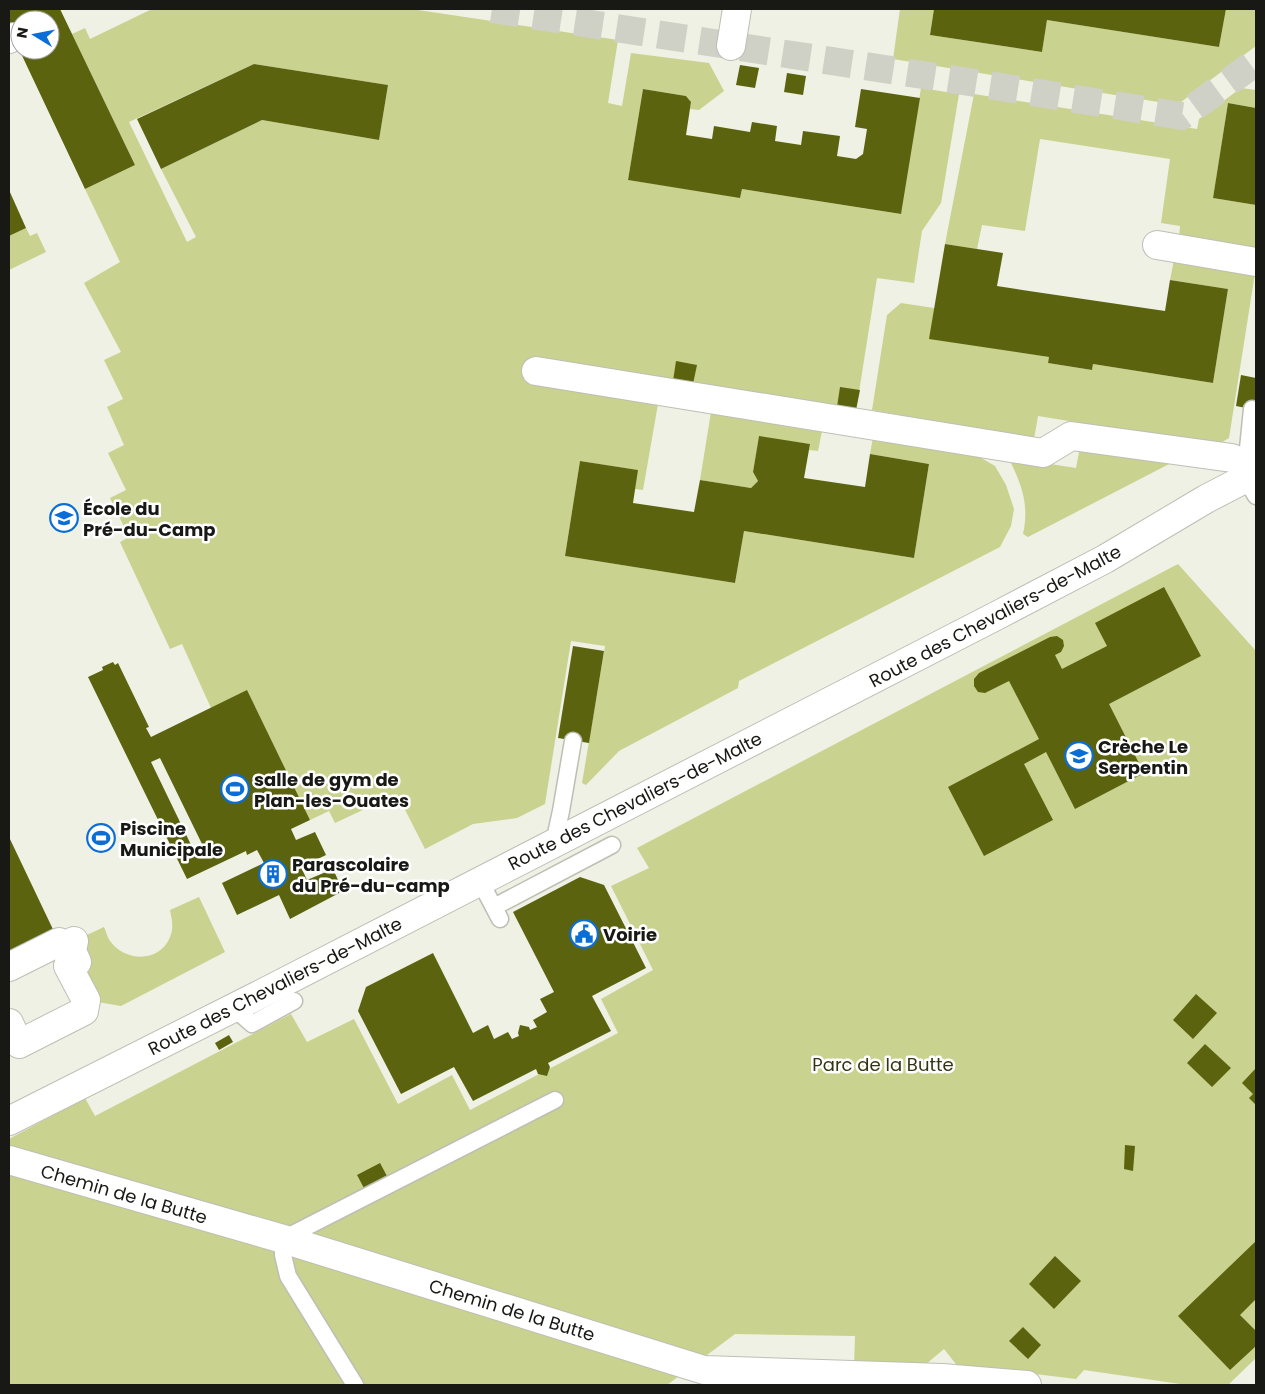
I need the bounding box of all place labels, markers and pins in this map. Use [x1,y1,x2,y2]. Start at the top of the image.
place label: École du Pré-du-Camp [83,496,215,542]
school or university icon: École du Pré-du-Camp [49,503,79,533]
place label: Crèche Le Serpentin [1098,734,1188,780]
school or university icon: Crèche Le Serpentin [1064,741,1094,771]
place label: salle de gym de Plan-les-Ouates [254,767,409,813]
sports icon: salle de gym de Plan-les-Ouates [220,774,250,804]
place label: Piscine Municipale [120,816,223,862]
sports icon: Piscine Municipale [86,823,116,853]
place label: Parascolaire du Pré-du-camp [292,852,450,898]
building icon: Parascolaire du Pré-du-camp [258,859,288,889]
public building icon: Voirie [569,919,599,949]
place label: Voirie [603,922,657,947]

